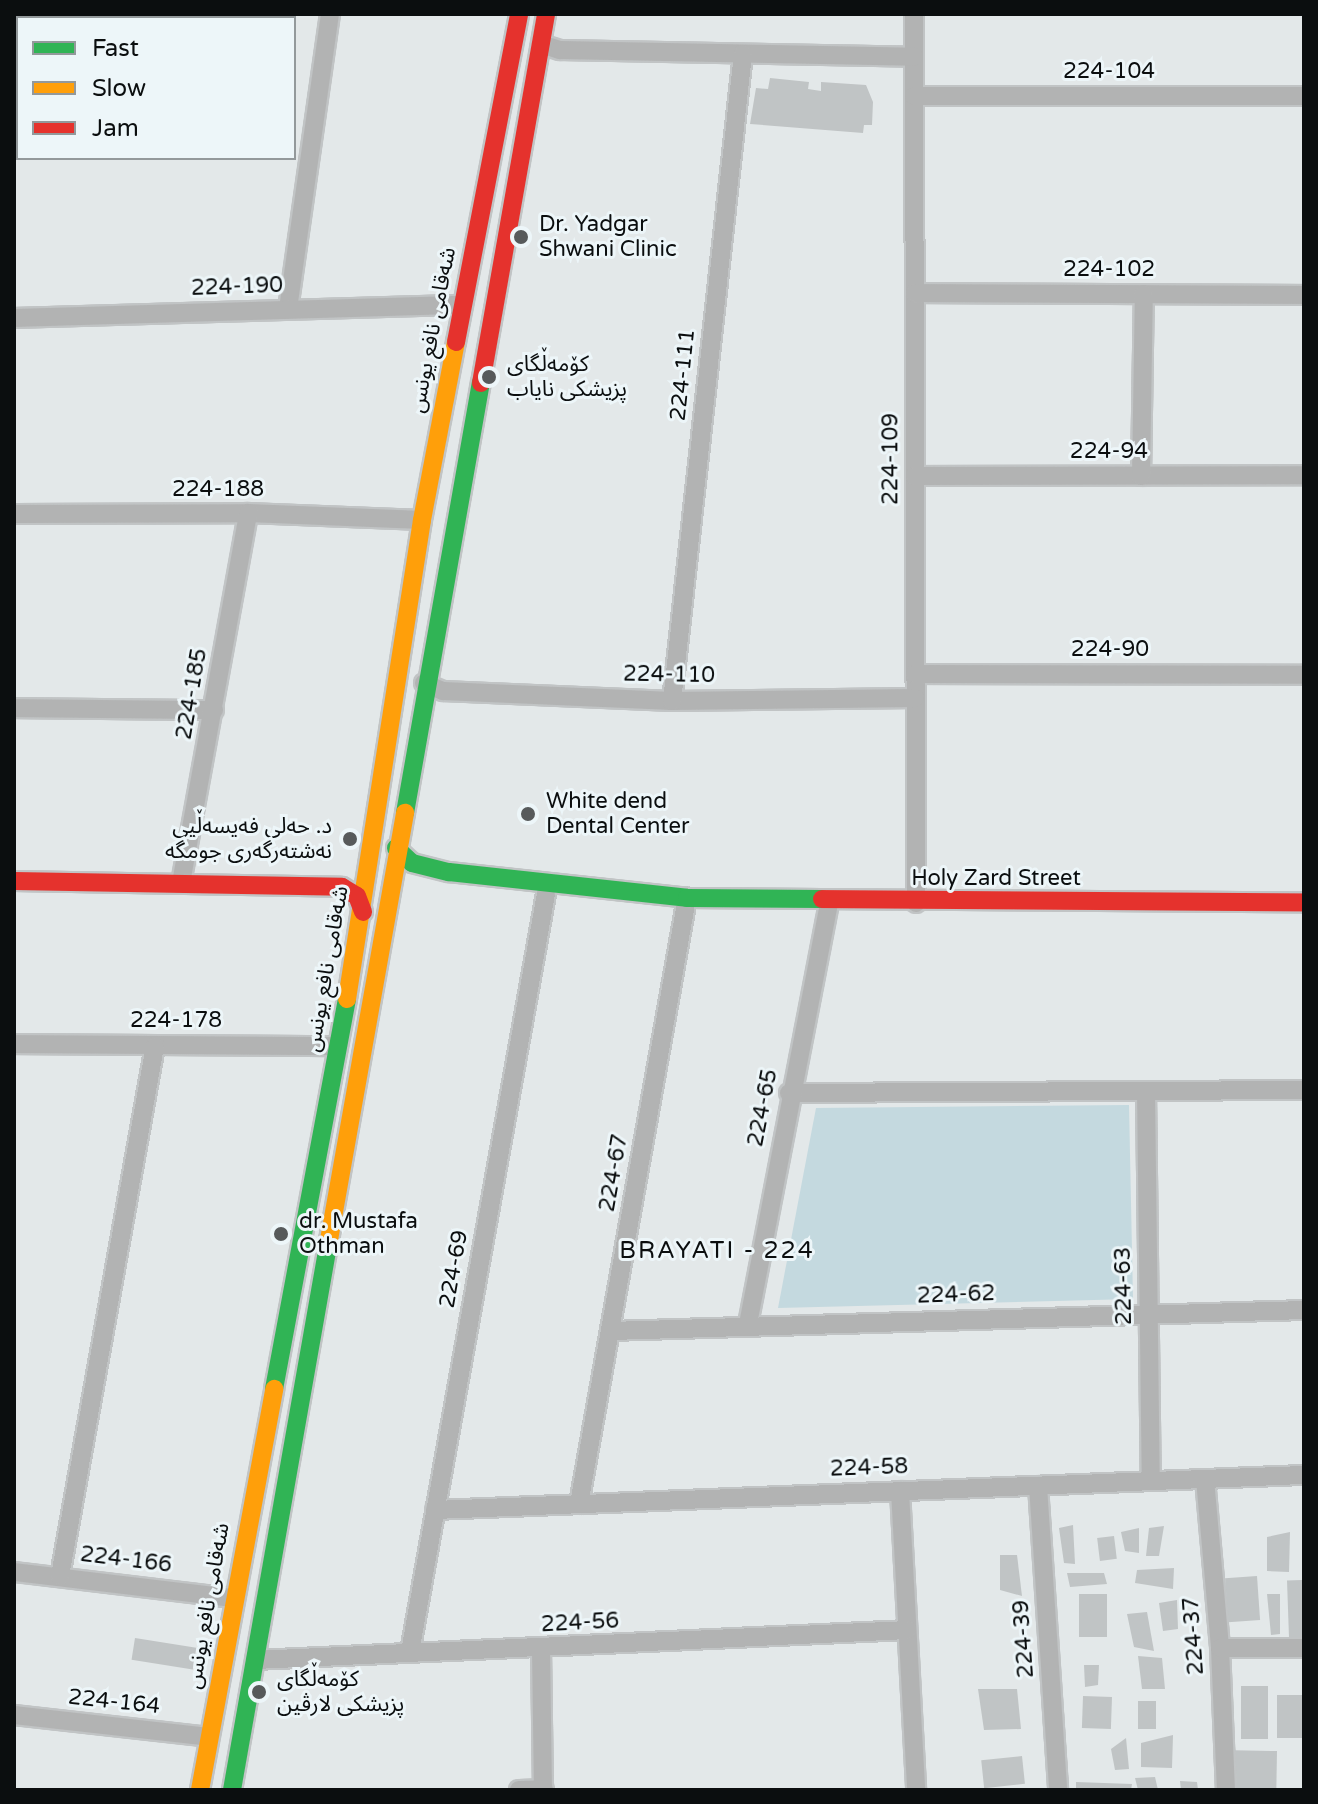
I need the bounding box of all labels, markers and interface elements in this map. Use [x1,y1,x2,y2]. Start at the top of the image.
legend [16,16,296,160]
text: Fast [92,34,139,63]
street label: 224-104 [1063,59,1155,85]
text: Slow [92,74,146,103]
text: Jam [92,114,139,143]
place label: Dr. Yadgar Shwani Clinic [539,211,677,262]
marker: Dr. Yadgar Shwani Clinic [510,226,532,248]
street label: شەقامی نافع یونس [404,245,462,415]
street label: 224-102 [1063,257,1155,283]
street label: 224-190 [191,272,283,302]
street label: 224-111 [665,328,701,422]
place label: کۆمەڵگای پزیشکی نایاب [507,351,627,402]
marker: کۆمەڵگای پزیشکی نایاب [478,366,500,388]
street label: 224-109 [878,413,904,505]
street label: 224-94 [1070,439,1148,465]
street label: 224-188 [172,477,264,503]
street label: 224-90 [1071,637,1149,663]
street label: 224-185 [171,646,213,742]
street label: 224-110 [623,661,715,689]
place label: White dend Dental Center [546,788,689,840]
marker: White dend Dental Center [517,803,539,825]
place label: د. حەلی فەیسەڵیی نەشتەرگەری جومگە [165,813,332,864]
marker: د. حەلی فەیسەڵیی نەشتەرگەری جومگە [339,828,361,850]
street label: Holy Zard Street [911,866,1081,892]
street label: شەقامی نافع یونس [299,884,355,1054]
street label: 224-178 [130,1008,222,1034]
street label: 224-65 [743,1067,783,1149]
street label: 224-67 [594,1132,634,1214]
place label: dr. Mustafa Othman [299,1208,418,1260]
marker: dr. Mustafa Othman [270,1223,292,1245]
street label: 224-69 [434,1228,474,1310]
district label: BRAYATI - 224 [619,1237,815,1265]
street label: 224-63 [1110,1247,1138,1325]
street label: 224-62 [916,1280,996,1310]
street label: 224-58 [829,1453,909,1483]
street label: شەقامی نافع یونس [180,1521,236,1691]
street label: 224-166 [79,1541,173,1579]
street label: 224-37 [1178,1596,1210,1676]
street label: 224-39 [1008,1599,1040,1679]
street label: 224-56 [540,1608,620,1638]
place label: کۆمەڵگای پزیشکی لارڤین [277,1666,404,1718]
marker: کۆمەڵگای پزیشکی لارڤین [248,1681,270,1703]
street label: 224-164 [67,1684,161,1720]

